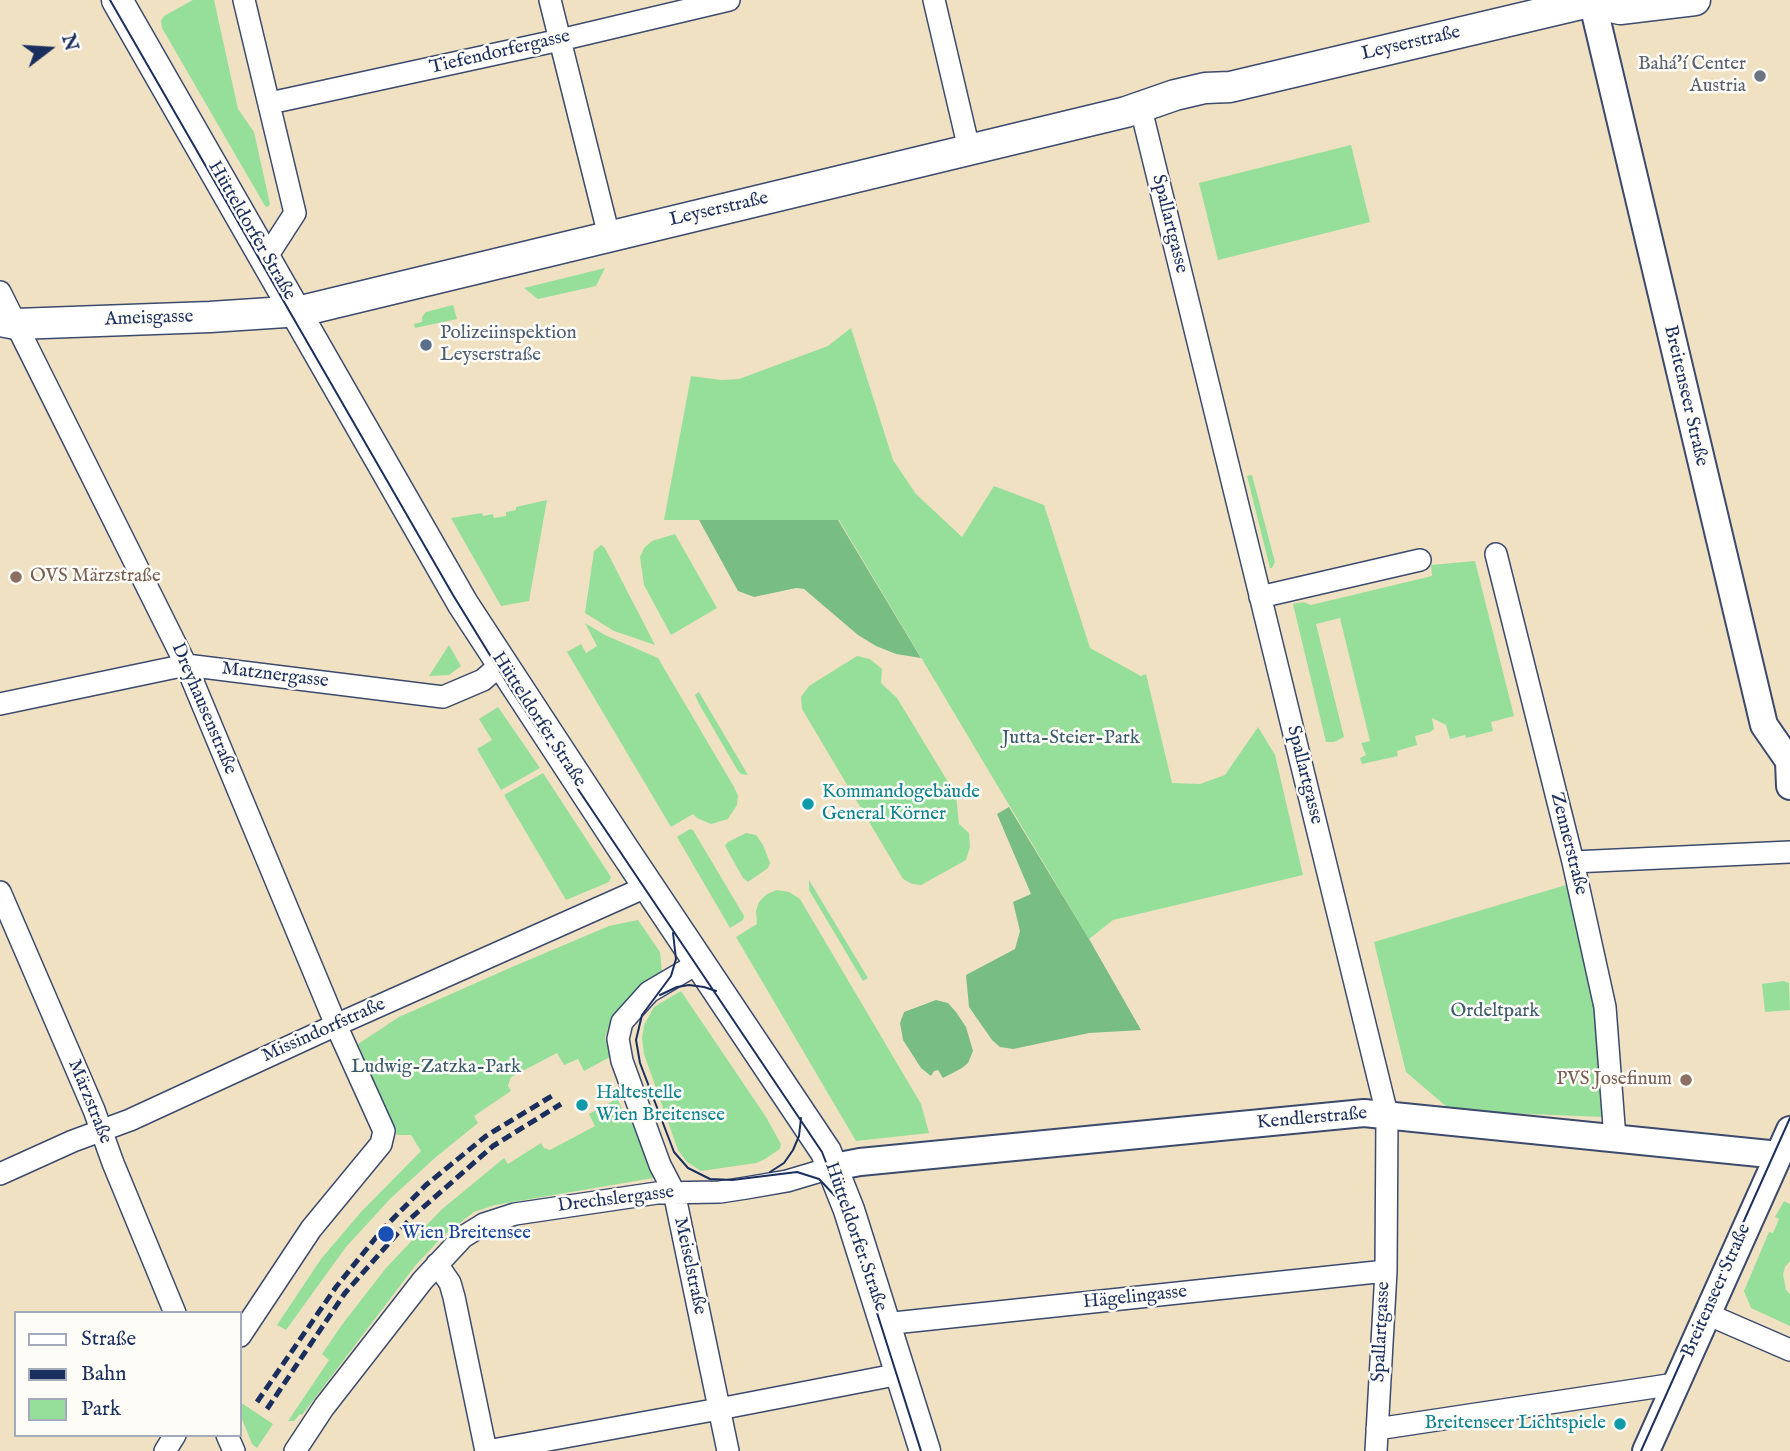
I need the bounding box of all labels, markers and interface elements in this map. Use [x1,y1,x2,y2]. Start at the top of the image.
north arrow [14,14,84,84]
street label: Leyserstraße [1359,22,1463,66]
street label: Tiefendorfergasse [427,26,573,80]
text: N [55,31,83,54]
place label: Bahá'í Center Austria [1638,54,1746,98]
marker: Bahá'í Center Austria [1752,68,1768,84]
street label: Hütteldorfer Straße [202,157,300,305]
street label: Spallartgasse [1146,172,1192,276]
street label: Leyserstraße [667,188,771,232]
street label: Ameisgasse [104,306,194,332]
place label: Polizeiinspektion Leyserstraße [440,323,577,367]
street label: Breitenseer Straße [1658,323,1712,469]
marker: Polizeiinspektion Leyserstraße [418,337,434,353]
place label: OVS Märzstraße [30,566,161,588]
marker: OVS Märzstraße [8,569,24,585]
street label: Dreyhausenstraße [165,640,241,778]
street label: Hütteldorfer Straße [486,648,590,792]
street label: Matznergasse [220,658,330,694]
street label: Spallartgasse [1281,723,1327,827]
park label: Jutta-Steier-Park [1002,728,1140,750]
place label: Kommandogebäude General Körner [822,782,980,826]
street label: Zennerstraße [1544,790,1592,898]
marker: Kommandogebäude General Körner [800,796,816,812]
street label: Missindorfstraße [259,994,389,1068]
park label: Ordeltpark [1451,1001,1539,1023]
street label: Märzstraße [62,1057,116,1147]
park label: Ludwig-Zatzka-Park [351,1057,521,1079]
place label: PVS Josefinum [1556,1069,1672,1091]
marker: PVS Josefinum [1678,1072,1694,1088]
place label: Haltestelle Wien Breitensee [596,1083,725,1127]
marker: Haltestelle Wien Breitensee [574,1097,590,1113]
street label: Kendlerstraße [1256,1103,1368,1135]
street label: Hütteldorfer Straße [819,1159,891,1315]
street label: Drechslergasse [556,1182,676,1218]
street label: Meiselstraße [668,1215,710,1317]
street label: Breitenseer Straße [1677,1221,1757,1361]
place label: Wien Breitensee [402,1223,531,1245]
marker: Wien Breitensee [376,1224,396,1244]
street label: Hägelingasse [1082,1281,1188,1315]
street label: Spallartgasse [1368,1281,1396,1383]
legend [14,1311,242,1437]
text: Straße [81,1326,136,1353]
text: Bahn [81,1361,126,1388]
text: Park [81,1396,121,1423]
place label: Breitenseer Lichtspiele [1424,1413,1606,1435]
marker: Breitenseer Lichtspiele [1612,1416,1628,1432]

